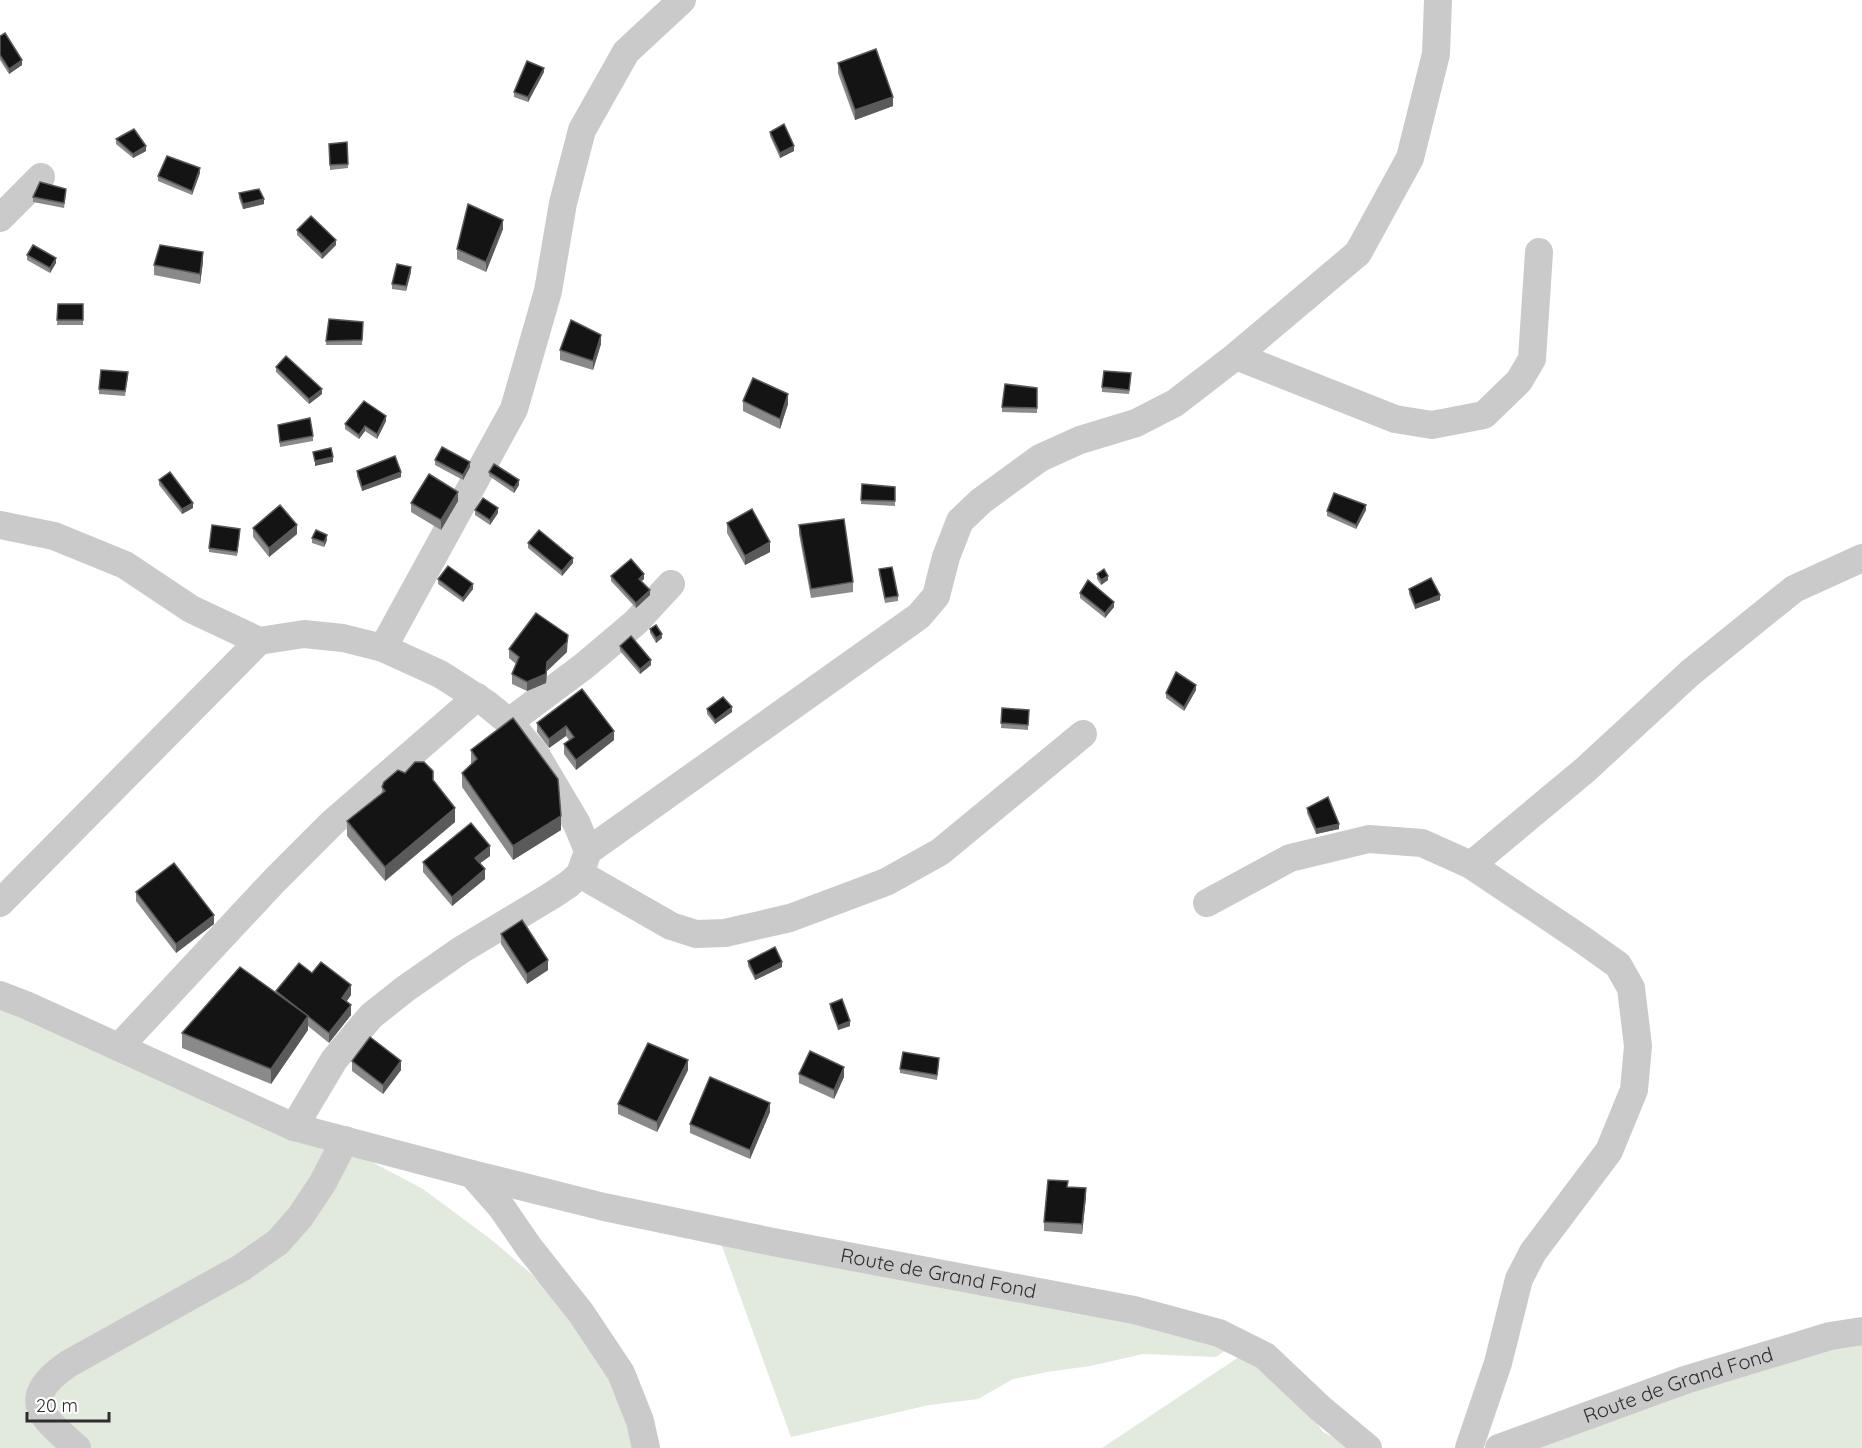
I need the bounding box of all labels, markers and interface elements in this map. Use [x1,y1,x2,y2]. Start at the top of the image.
street label: Route de Grand Fond [839,1242,1038,1303]
street label: Route de Grand Fond [1580,1341,1776,1428]
scale bar [27,1385,110,1423]
text: 20 m [36,1394,78,1417]

